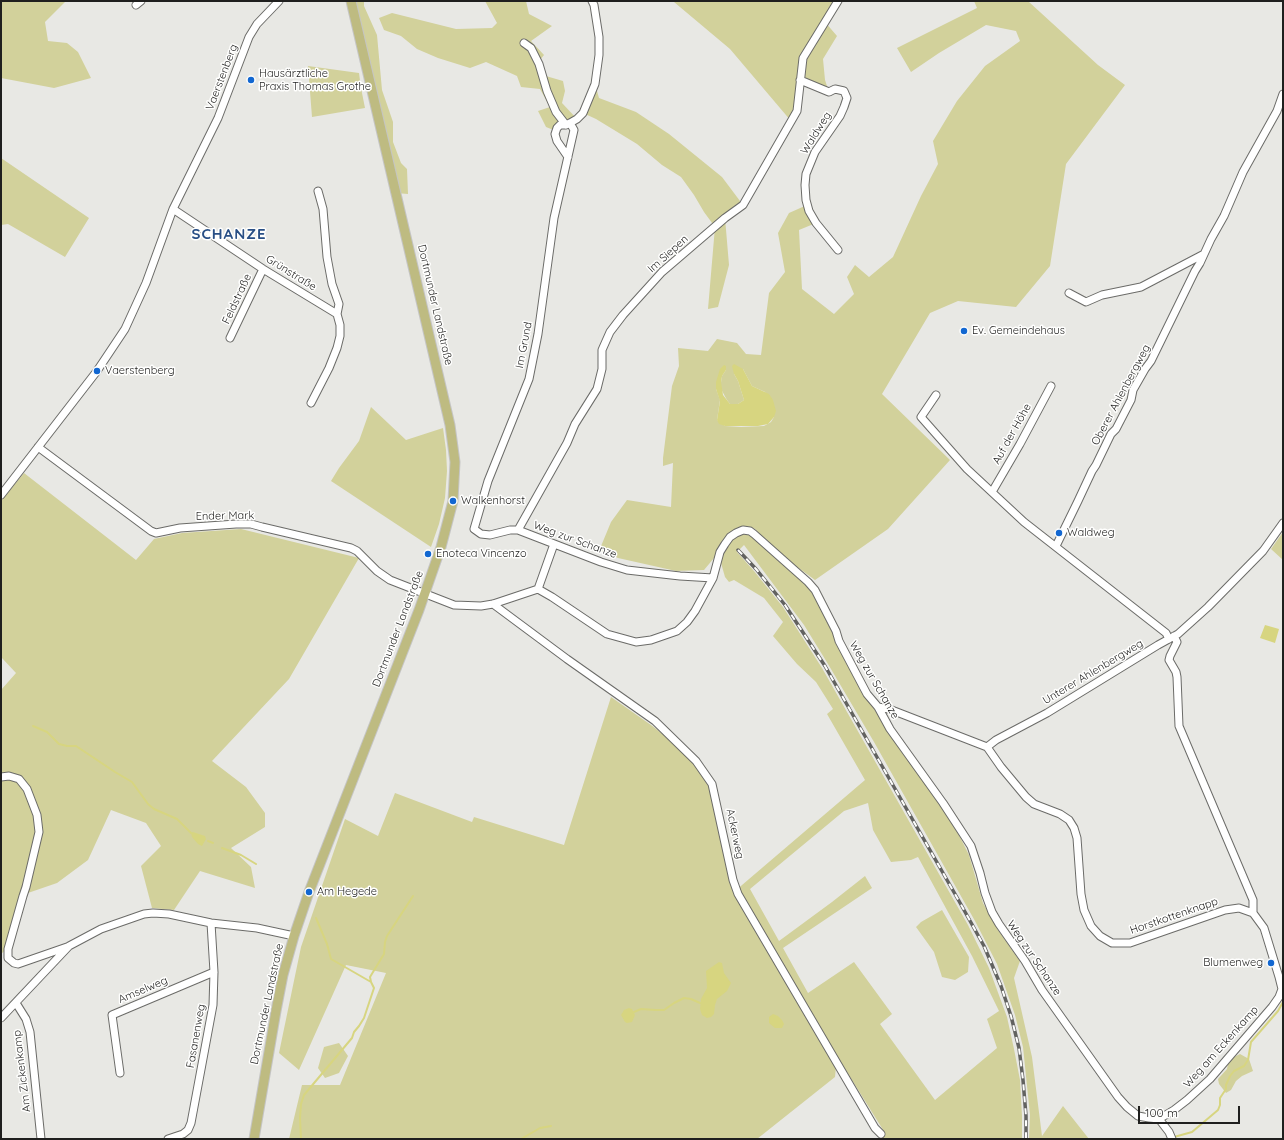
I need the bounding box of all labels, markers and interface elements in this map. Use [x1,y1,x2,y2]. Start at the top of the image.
street label: Vaerstenberg [203,42,241,112]
place label: Hausärztliche Praxis Thomas Grothe [259,67,371,93]
marker: Hausärztliche Praxis Thomas Grothe [246,75,256,85]
street label: Waldweg [798,109,834,157]
district label: SCHANZE [191,225,267,243]
street label: Im Siepen [645,232,691,276]
street label: Dortmunder Landstraße [415,243,455,367]
street label: Grünstraße [263,252,319,294]
street label: Feldstraße [220,272,254,326]
street label: Im Grund [513,321,535,369]
place label: Ev. Gemeindehaus [972,324,1065,338]
marker: Ev. Gemeindehaus [959,326,969,336]
street label: Oberer Ahlenbergweg [1089,342,1153,448]
place label: Vaerstenberg [105,364,175,378]
marker: Vaerstenberg [92,366,102,376]
street label: Auf der Höhe [990,401,1034,467]
place label: Walkenhorst [461,494,525,508]
marker: Walkenhorst [448,496,458,506]
street label: Ender Mark [196,509,254,523]
street label: Weg zur Schanze [531,519,619,561]
place label: Waldweg [1067,526,1115,540]
marker: Waldweg [1054,528,1064,538]
place label: Enoteca Vincenzo [436,547,527,561]
marker: Enoteca Vincenzo [423,549,433,559]
street label: Dortmunder Landstraße [370,569,426,689]
street label: Unterer Ahlenbergweg [1040,637,1146,707]
street label: Weg zur Schanze [846,639,902,721]
street label: Ackerweg [723,808,747,860]
place label: Am Hegede [317,885,377,899]
marker: Am Hegede [304,887,314,897]
street label: Horstkottenknapp [1128,895,1220,937]
street label: Weg zur Schanze [1004,918,1064,998]
street label: Dortmunder Landstraße [248,942,286,1066]
place label: Blumenweg [1203,956,1263,970]
marker: Blumenweg [1266,958,1276,968]
street label: Amselweg [116,974,170,1006]
street label: Fasanenweg [184,1003,208,1069]
street label: Weg am Eckenkamp [1181,1003,1261,1091]
street label: Am Zickenkamp [10,1029,34,1113]
scale bar [1140,1098,1242,1124]
text: 100 m [1145,1105,1178,1120]

